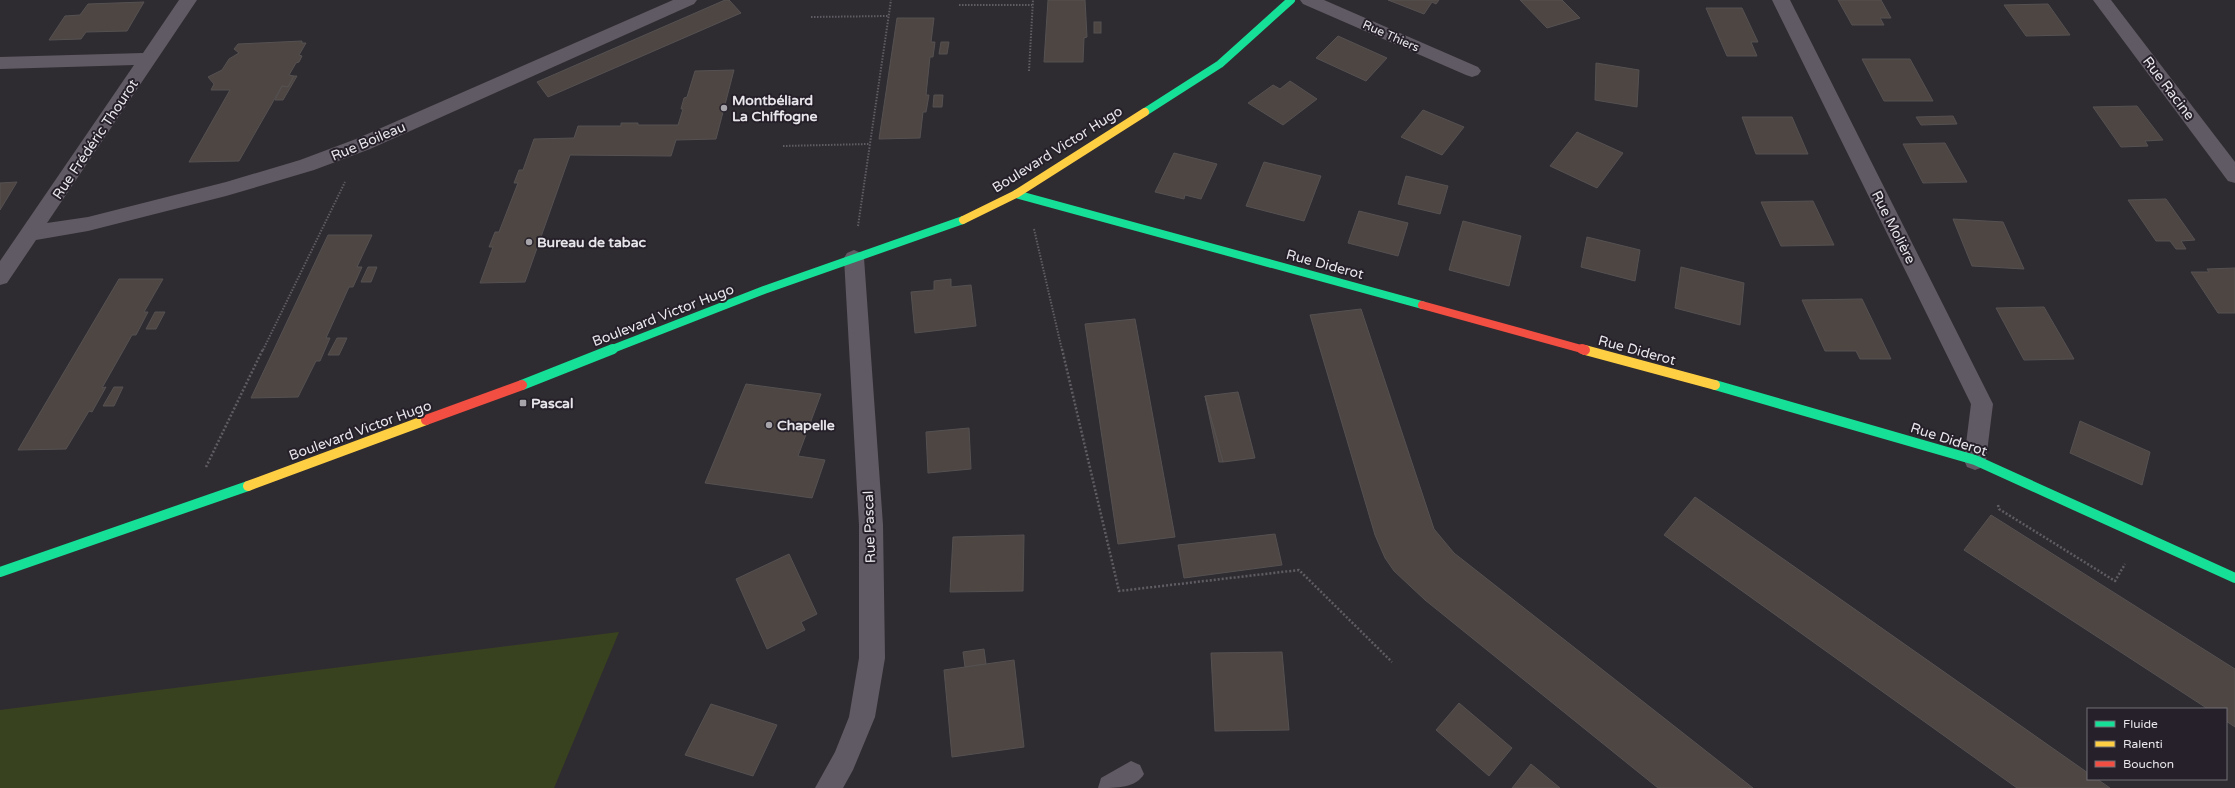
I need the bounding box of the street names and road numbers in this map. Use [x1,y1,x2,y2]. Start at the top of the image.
street label: Rue Thiers [1361,17,1422,55]
street label: Rue Racine [2139,53,2198,124]
street label: Rue Frédéric Thourot [49,76,142,202]
street label: Boulevard Victor Hugo [989,102,1126,196]
street label: Rue Boileau [328,118,408,165]
street label: Rue Molière [1868,188,1919,267]
street label: Rue Diderot [1284,246,1366,283]
street label: Boulevard Victor Hugo [590,281,736,350]
street label: Rue Diderot [1596,332,1678,369]
street label: Boulevard Victor Hugo [287,397,434,464]
street label: Rue Diderot [1908,419,1990,460]
street label: Rue Pascal [860,490,879,564]

